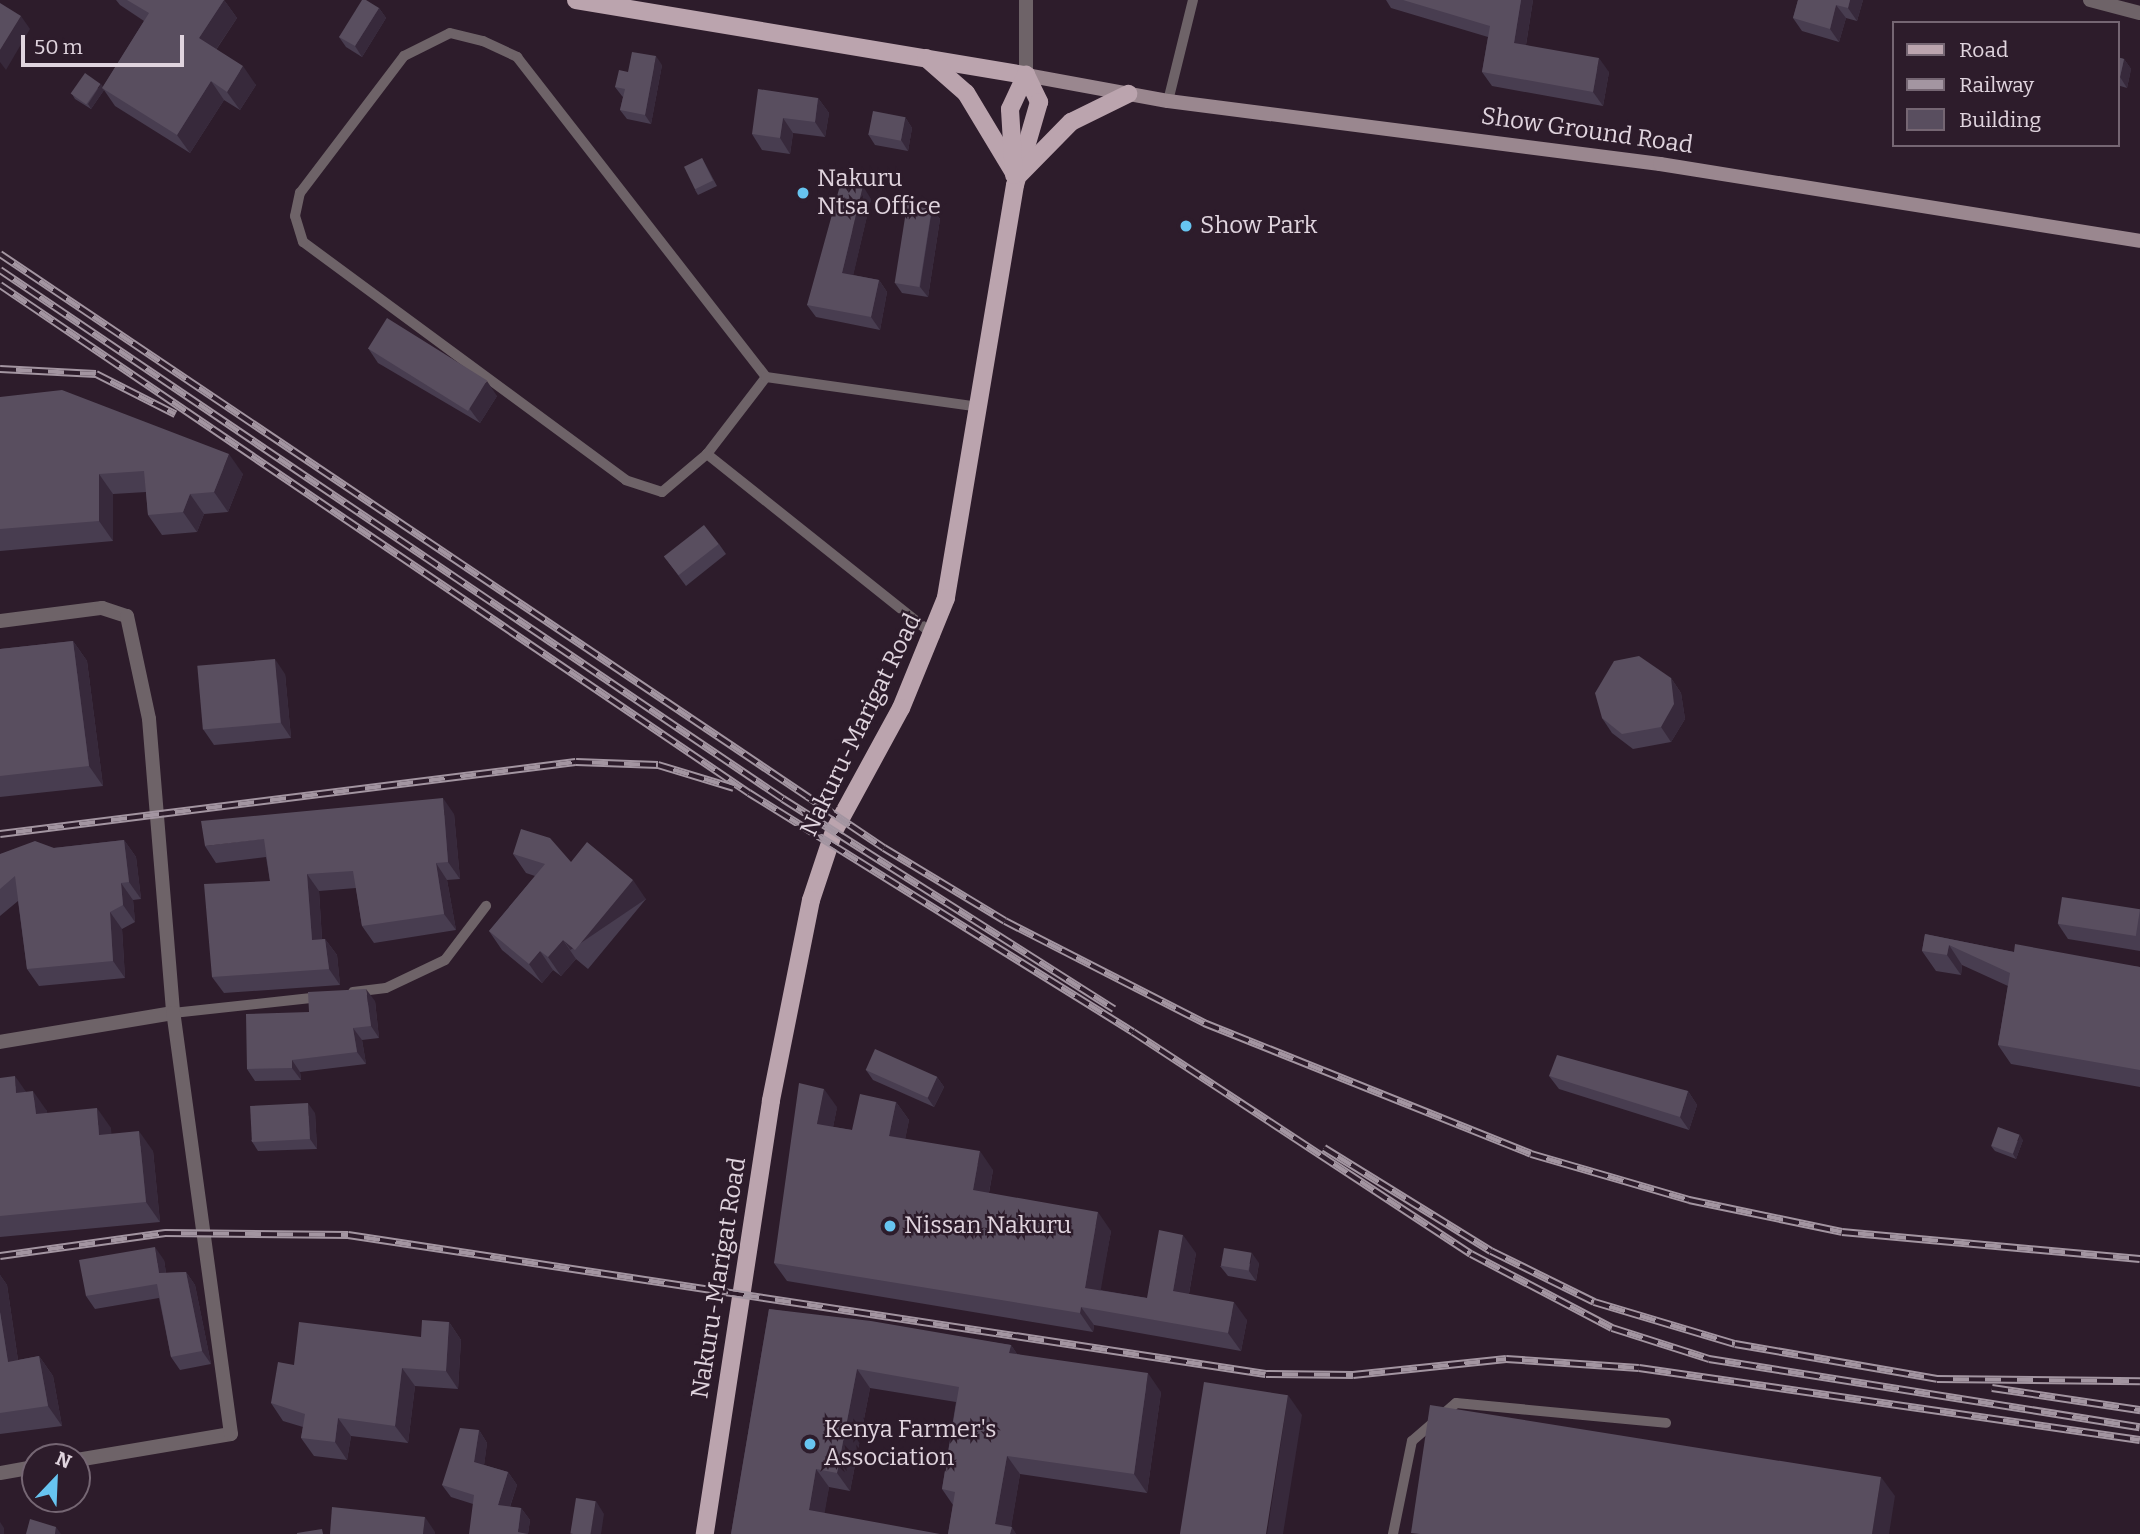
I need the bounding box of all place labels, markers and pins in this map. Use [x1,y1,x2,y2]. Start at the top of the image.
place label: Nakuru Ntsa Office [817,165,941,221]
marker: Nakuru Ntsa Office [795,185,811,201]
place label: Show Park [1200,212,1317,240]
marker: Show Park [1178,218,1194,234]
place label: Nissan Nakuru [904,1212,1071,1240]
marker: Nissan Nakuru [882,1218,898,1234]
place label: Kenya Farmer's Association [824,1416,996,1472]
marker: Kenya Farmer's Association [802,1436,818,1452]

